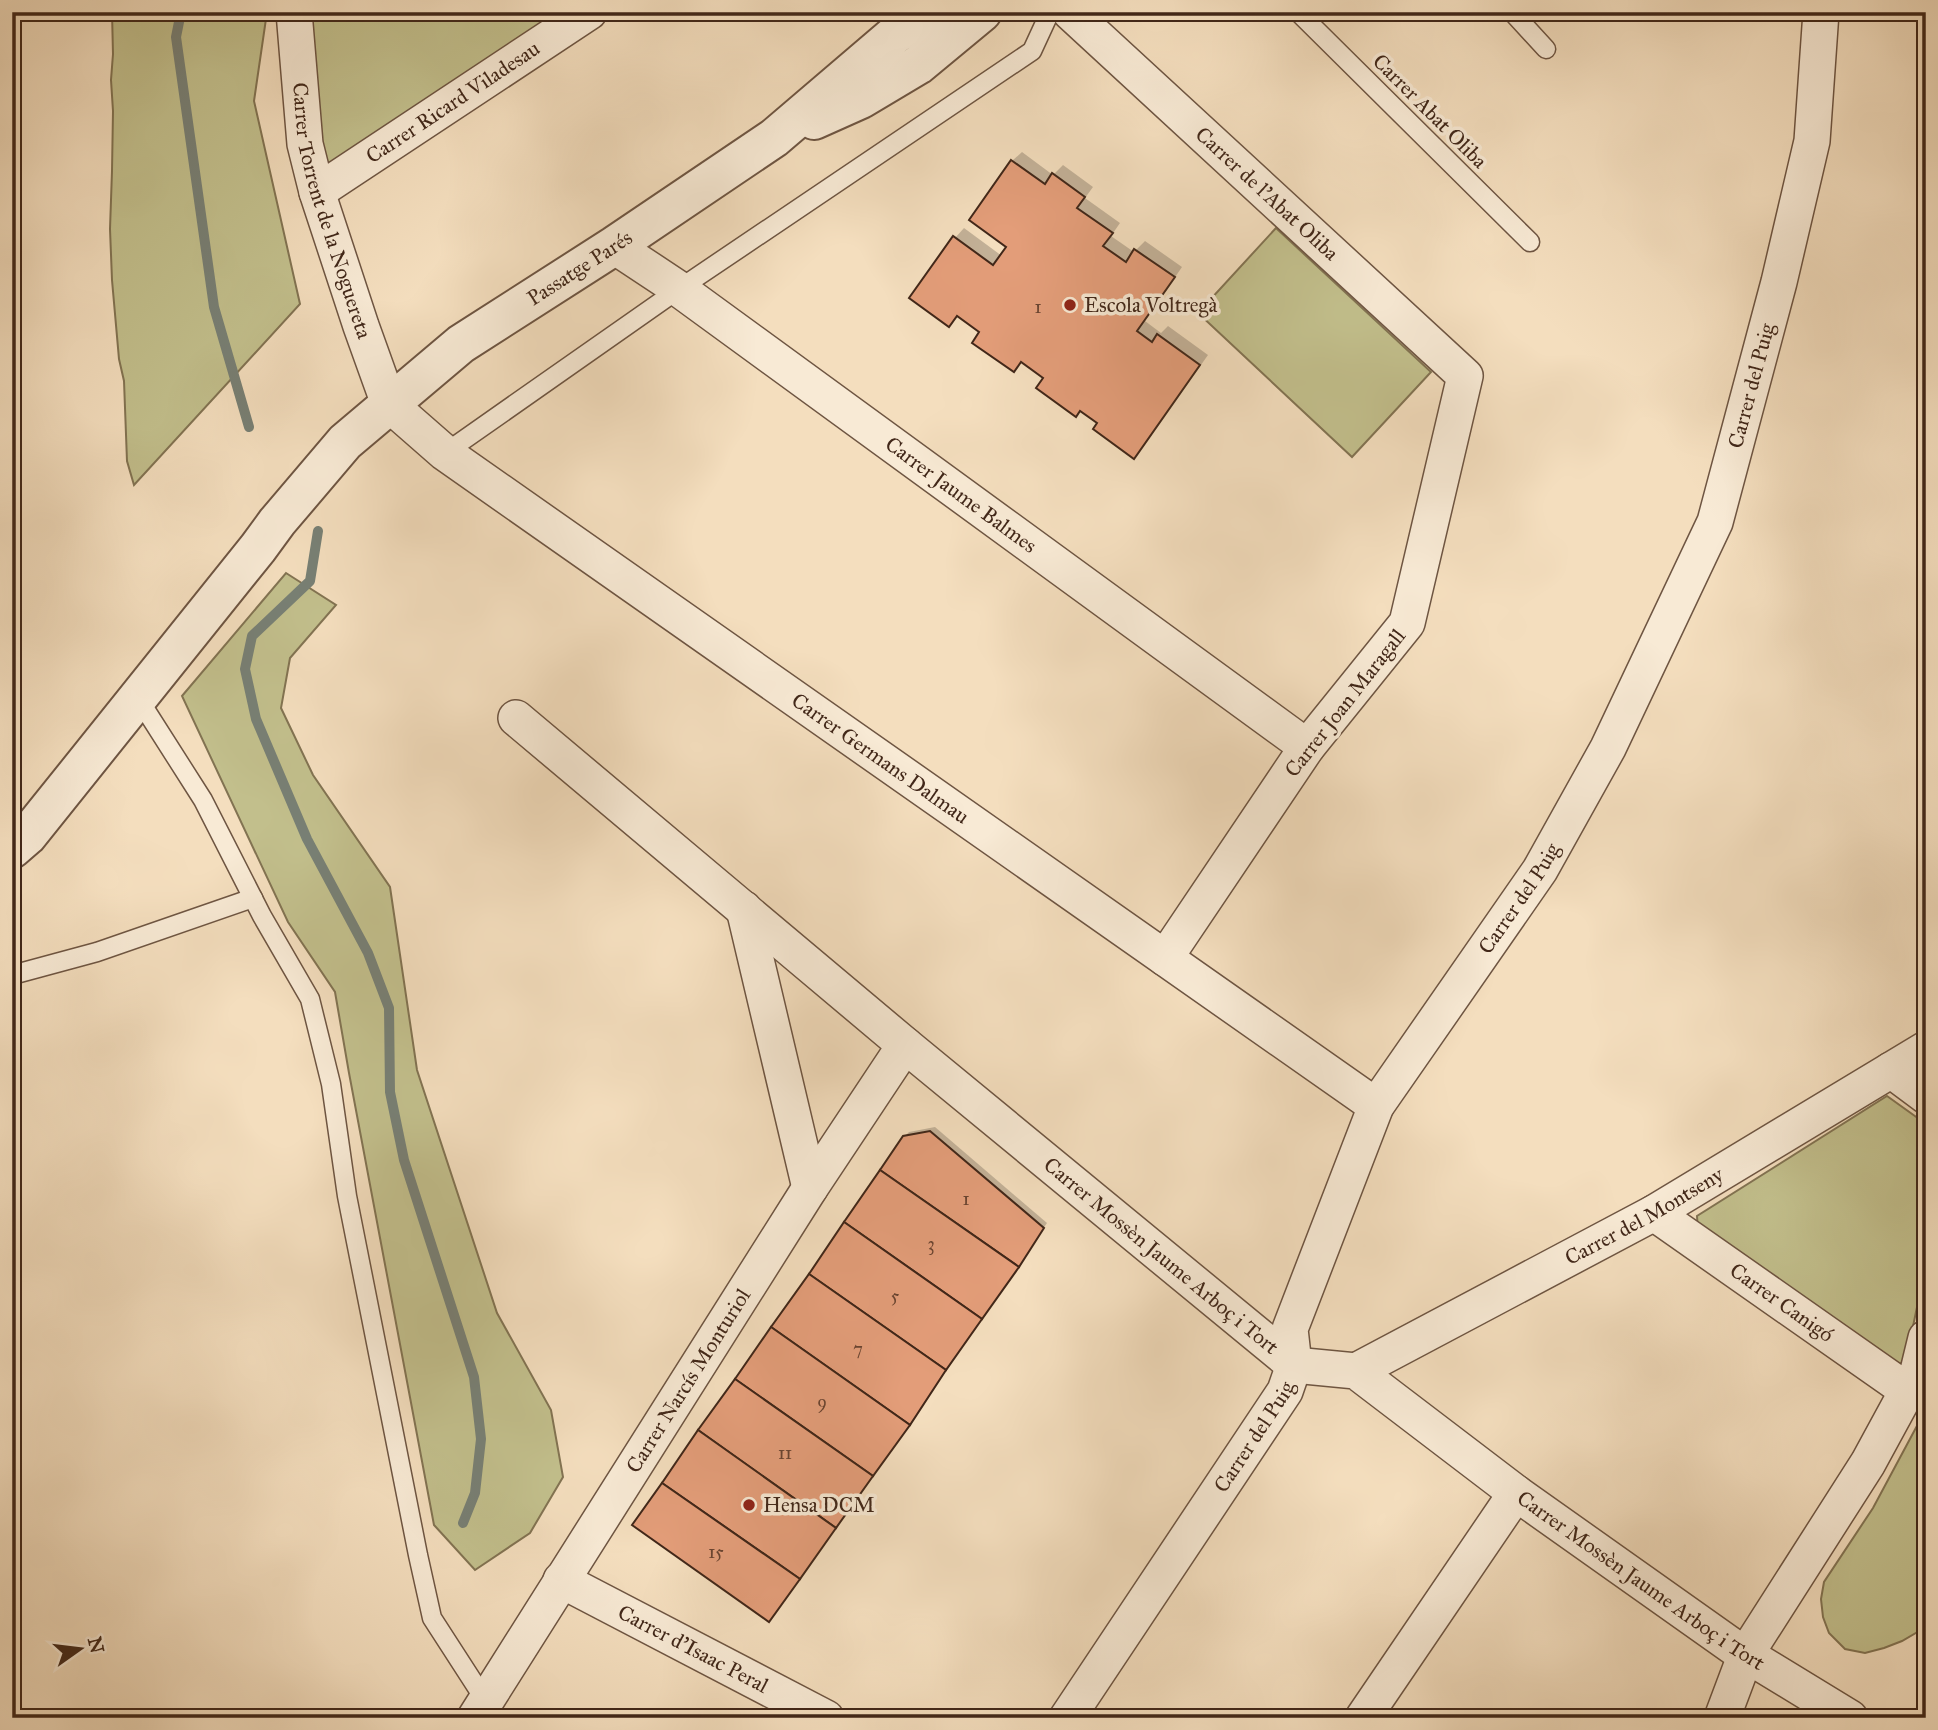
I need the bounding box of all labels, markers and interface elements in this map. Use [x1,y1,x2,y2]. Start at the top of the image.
street label: Carrer Ricard Viladesau [361,35,545,169]
street label: Carrer Abat Oliba [1367,48,1493,174]
street label: Carrer Torrent de la Noguereta [287,81,377,342]
street label: Carrer de l'Abat Oliba [1190,121,1344,266]
street label: Passatge Parés [522,224,637,311]
place label: Escola Voltregà [1084,292,1217,318]
house number: 1 [1034,296,1042,318]
marker: Escola Voltregà [1062,297,1078,313]
street label: Carrer del Puig [1722,320,1781,451]
street label: Carrer Jaume Balmes [880,431,1042,559]
street label: Carrer Joan Maragall [1279,624,1411,782]
street label: Carrer Germans Dalmau [787,687,974,830]
street label: Carrer del Puig [1473,838,1566,959]
street label: Carrer Mossèn Jaume Arboç i Tort [1039,1152,1284,1360]
street label: Carrer del Montseny [1560,1161,1729,1271]
house number: 1 [962,1188,970,1210]
house number: 3 [927,1233,935,1255]
street label: Carrer Canigó [1725,1257,1839,1348]
street label: Carrer Narcís Monturiol [620,1284,756,1478]
house number: 5 [891,1285,900,1307]
house number: 7 [853,1338,863,1360]
street label: Carrer del Puig [1208,1378,1300,1497]
house number: 9 [817,1391,827,1413]
house number: 11 [778,1442,792,1464]
street label: Carrer Mossèn Jaume Arboç i Tort [1512,1485,1770,1676]
place label: Hensa DCM [763,1492,875,1518]
marker: Hensa DCM [741,1497,757,1513]
house number: 15 [708,1541,724,1563]
street label: Carrer d'Isaac Peral [613,1599,773,1699]
north arrow [46,1614,116,1684]
text: N [83,1634,109,1656]

